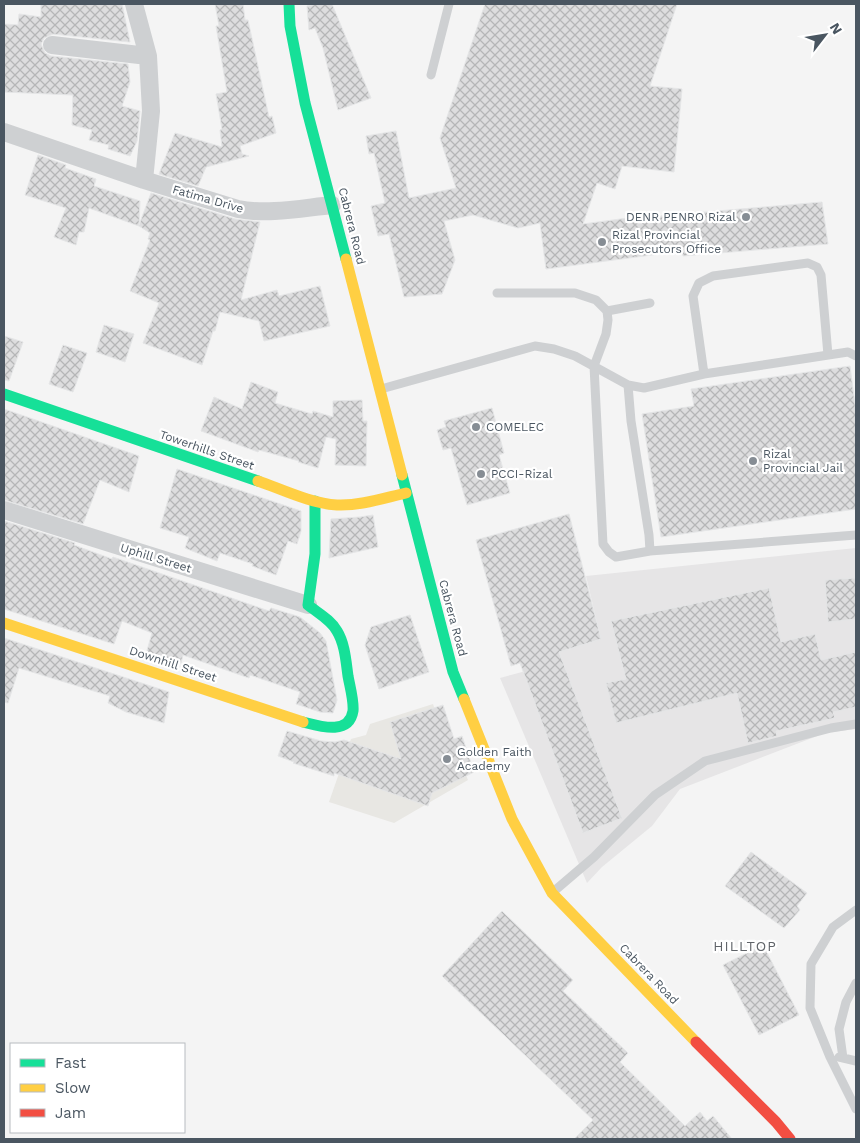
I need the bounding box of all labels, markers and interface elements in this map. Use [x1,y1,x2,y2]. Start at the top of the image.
north arrow [800,10,850,60]
text: N [827,20,846,37]
street label: Fatima Drive [171,182,245,216]
street label: Cabrera Road [336,186,368,266]
place label: DENR PENRO Rizal [626,210,736,224]
marker: DENR PENRO Rizal [740,211,752,223]
place label: Rizal Provincial Prosecutors Office [612,228,721,256]
marker: Rizal Provincial Prosecutors Office [596,236,608,248]
place label: COMELEC [486,420,544,434]
marker: COMELEC [470,421,482,433]
street label: Towerhills Street [158,427,256,473]
place label: Rizal Provincial Jail [763,447,843,475]
marker: Rizal Provincial Jail [747,455,759,467]
place label: PCCI-Rizal [491,467,553,481]
marker: PCCI-Rizal [475,468,487,480]
street label: Uphill Street [119,541,193,575]
street label: Cabrera Road [436,578,470,658]
street label: Downhill Street [128,643,218,685]
place label: Golden Faith Academy [457,745,532,773]
marker: Golden Faith Academy [441,753,453,765]
district label: HILLTOP [713,938,777,954]
street label: Cabrera Road [617,941,681,1007]
legend [10,1043,185,1133]
text: Fast [55,1054,87,1072]
text: Slow [55,1079,91,1097]
text: Jam [55,1104,86,1122]

